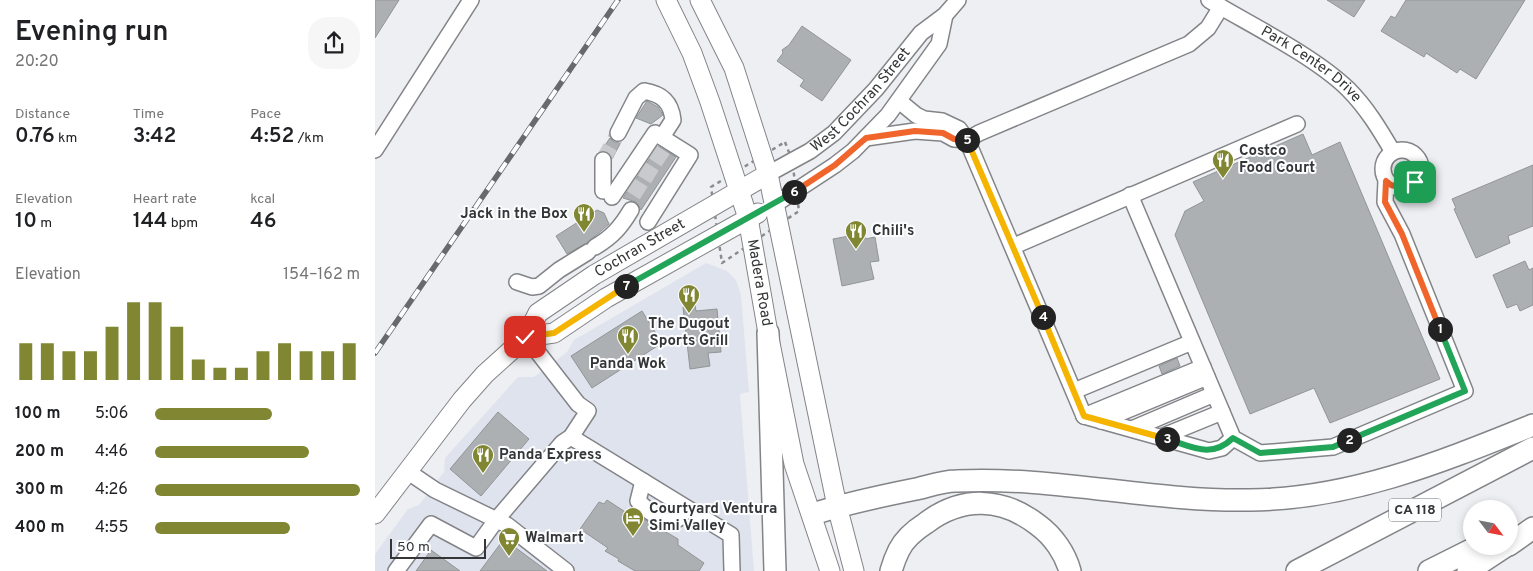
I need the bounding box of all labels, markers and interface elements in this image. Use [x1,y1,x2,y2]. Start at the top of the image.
text: Evening run [15,15,169,51]
button: share [308,17,360,69]
street label: Park Center Drive [1257,22,1366,107]
street label: West Cochran Street [807,44,915,157]
text: 20:20 [15,52,59,72]
text: Distance [15,106,70,123]
text: Time [133,106,164,123]
text: Pace [250,106,281,123]
text: 0.76 [15,123,55,150]
text: 3:42 [133,123,176,150]
text: 4:52 [250,123,294,150]
pin: 5 [955,128,979,152]
text: km [55,130,77,147]
text: /km [294,130,324,147]
text: 5 [963,132,972,149]
place label: Costco Food Court [1239,142,1315,178]
restaurant icon: Costco Food Court [1211,148,1235,179]
pin [1394,161,1436,203]
icon: arrive [1401,168,1429,196]
pin: 6 [781,180,807,204]
text: 6 [790,184,799,201]
text: Elevation [15,191,73,208]
text: Heart rate [133,191,197,208]
text: kcal [250,191,275,208]
restaurant icon: Jack in the Box [572,202,596,233]
place label: Jack in the Box [460,205,568,224]
text: 10 [15,208,37,235]
text: 144 [133,208,167,235]
text: 46 [250,208,276,235]
text: m [37,215,52,232]
text: bpm [167,215,198,232]
street label: Cochran Street [591,215,689,282]
restaurant icon: Chili's [844,219,868,250]
place label: Chili's [872,222,914,241]
street label: Madera Road [742,238,776,328]
text: Elevation [15,265,81,285]
text: 154–162 m [283,265,360,285]
pin: 7 [613,274,639,298]
text: 7 [623,278,630,295]
restaurant icon: The Dugout Sports Grill [677,283,701,314]
pin: 4 [1031,304,1055,330]
text: 4 [1039,309,1048,326]
place label: The Dugout Sports Grill [648,315,730,351]
pin [504,316,546,358]
pin: 1 [1427,316,1453,342]
text: 1 [1438,321,1443,338]
icon: check [511,323,539,351]
restaurant icon: Panda Wok [616,324,640,355]
place label: Panda Wok [590,355,666,374]
text: 100 m [15,404,61,424]
text: 5:06 [95,404,128,424]
pin: 3 [1155,426,1179,452]
pin: 2 [1337,428,1361,452]
text: 3 [1163,431,1172,448]
text: 2 [1345,432,1354,449]
text: 200 m [15,442,64,462]
text: 4:46 [95,442,128,462]
restaurant icon: Panda Express [471,443,495,474]
place label: Panda Express [499,446,602,465]
text: 300 m [15,480,63,500]
text: 4:26 [95,480,128,500]
road number: CA 118 [1389,498,1441,522]
place label: Courtyard Ventura Simi Valley [649,500,777,536]
north arrow [1463,500,1517,555]
map controls [1463,500,1518,555]
hotel icon: Courtyard Ventura Simi Valley [621,506,645,537]
text: 400 m [15,518,64,538]
text: 4:55 [95,518,128,538]
supermarket icon: Walmart [497,526,521,557]
place label: Walmart [525,529,584,548]
scale bar [390,536,486,559]
text: 50 m [397,539,430,556]

